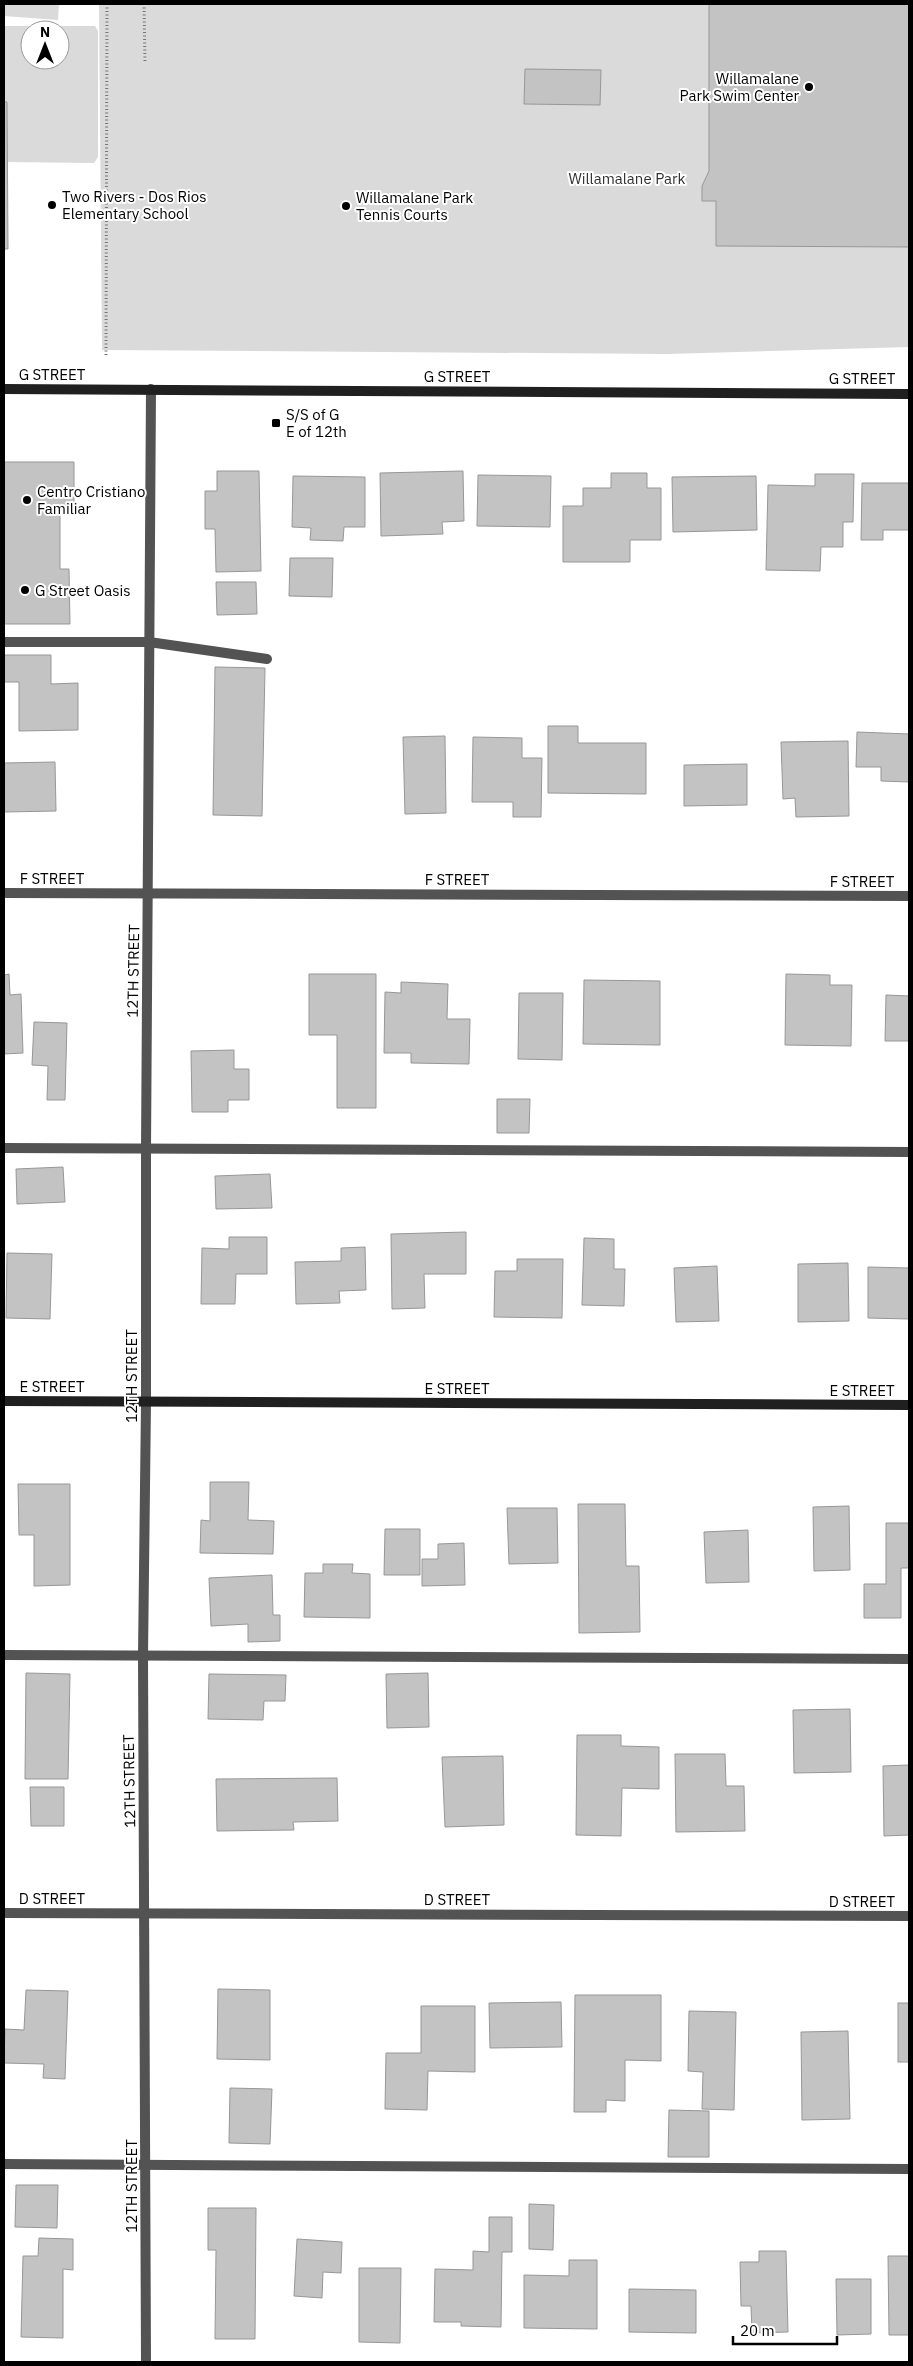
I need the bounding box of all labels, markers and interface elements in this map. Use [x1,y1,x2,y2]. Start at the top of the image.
north arrow [20,20,70,70]
text: N [40,23,50,41]
place label: Willamalane Park Swim Center [679,69,799,105]
marker: Willamalane Park Swim Center [803,81,815,93]
park label: Willamalane Park [568,169,686,188]
place label: Two Rivers - Dos Rios Elementary School [62,187,206,223]
place label: Willamalane Park Tennis Courts [356,188,473,224]
marker: Two Rivers - Dos Rios Elementary School [46,199,58,211]
marker: Willamalane Park Tennis Courts [340,200,352,212]
street label: G STREET [19,365,86,384]
street label: G STREET [424,367,491,386]
street label: G STREET [829,369,896,388]
place label: S/S of G E of 12th [286,405,347,441]
marker: S/S of G E of 12th [270,417,282,429]
place label: Centro Cristiano Familiar [37,482,145,518]
marker: Centro Cristiano Familiar [21,494,33,506]
place label: G Street Oasis [35,581,131,600]
marker: G Street Oasis [19,584,31,596]
street label: F STREET [20,869,85,888]
street label: F STREET [425,870,490,889]
street label: F STREET [830,872,895,891]
street label: 12TH STREET [123,924,143,1018]
street label: 12TH STREET [122,1329,141,1423]
street label: E STREET [19,1377,85,1396]
street label: E STREET [424,1379,490,1398]
street label: E STREET [829,1381,895,1400]
street label: 12TH STREET [119,1734,139,1828]
street label: D STREET [19,1889,86,1908]
street label: D STREET [424,1890,491,1909]
street label: D STREET [829,1892,896,1911]
street label: 12TH STREET [122,2139,141,2233]
scale bar [733,2314,837,2346]
text: 20 m [740,2321,775,2340]

